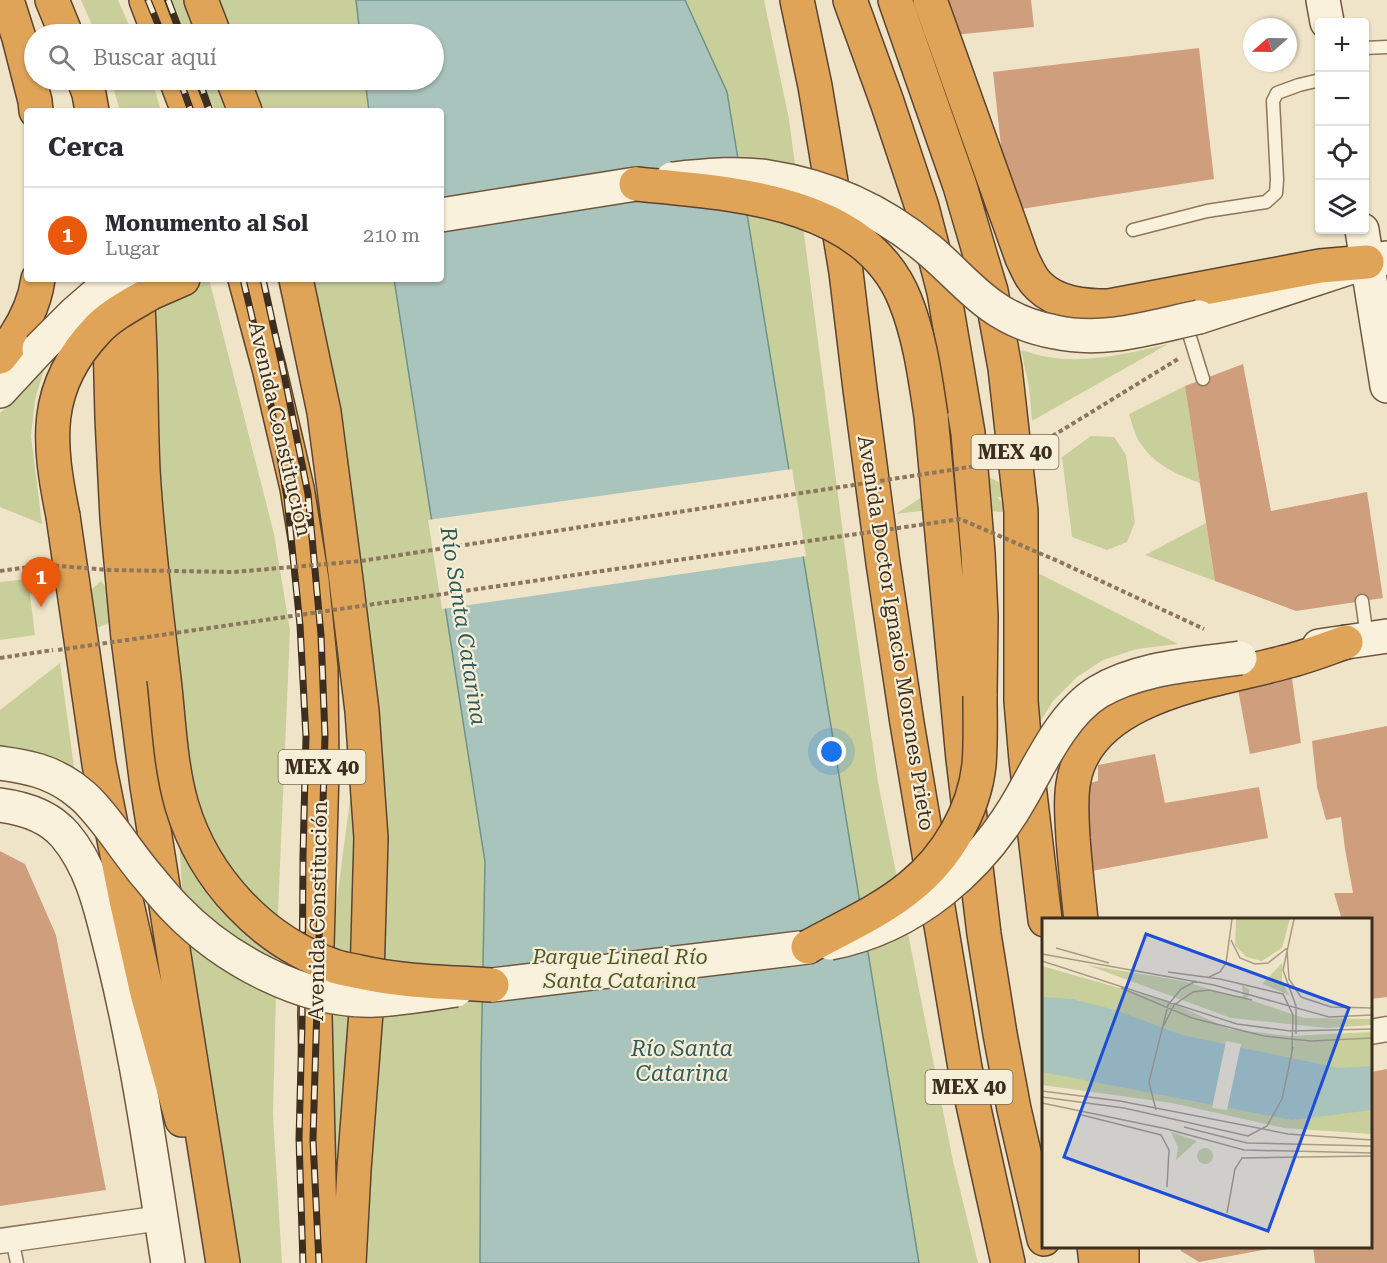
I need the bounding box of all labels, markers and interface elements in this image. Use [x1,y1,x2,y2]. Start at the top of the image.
north arrow [1243,18,1297,72]
map controls [1315,18,1369,234]
button: + [1315,18,1369,72]
search box [24,24,444,90]
icon: search [45,41,78,74]
text: Buscar aquí [93,45,217,70]
button: − [1315,72,1369,126]
button: locate [1315,126,1369,180]
text: Cerca [48,132,124,162]
button: layers [1315,180,1369,234]
text: Monumento al Sol [105,211,308,236]
text: 1 [62,223,73,247]
text: 210 m [363,223,420,247]
text: Lugar [105,236,160,260]
street label: Avenida Constitución [244,319,316,539]
street label: Avenida Doctor Ignacio Morones Prieto [853,434,939,832]
road number: MEX 40 [972,435,1058,469]
water label: Río Santa Catarina [435,524,492,727]
pin: 1 [22,558,60,607]
your location [817,737,846,766]
road number: MEX 40 [278,750,366,784]
street label: Avenida Constitución [304,801,332,1021]
inset map [1042,918,1372,1248]
park label: Parque Lineal Río Santa Catarina [531,945,708,993]
water label: Río Santa Catarina [630,1036,733,1086]
road number: MEX 40 [926,1070,1012,1104]

